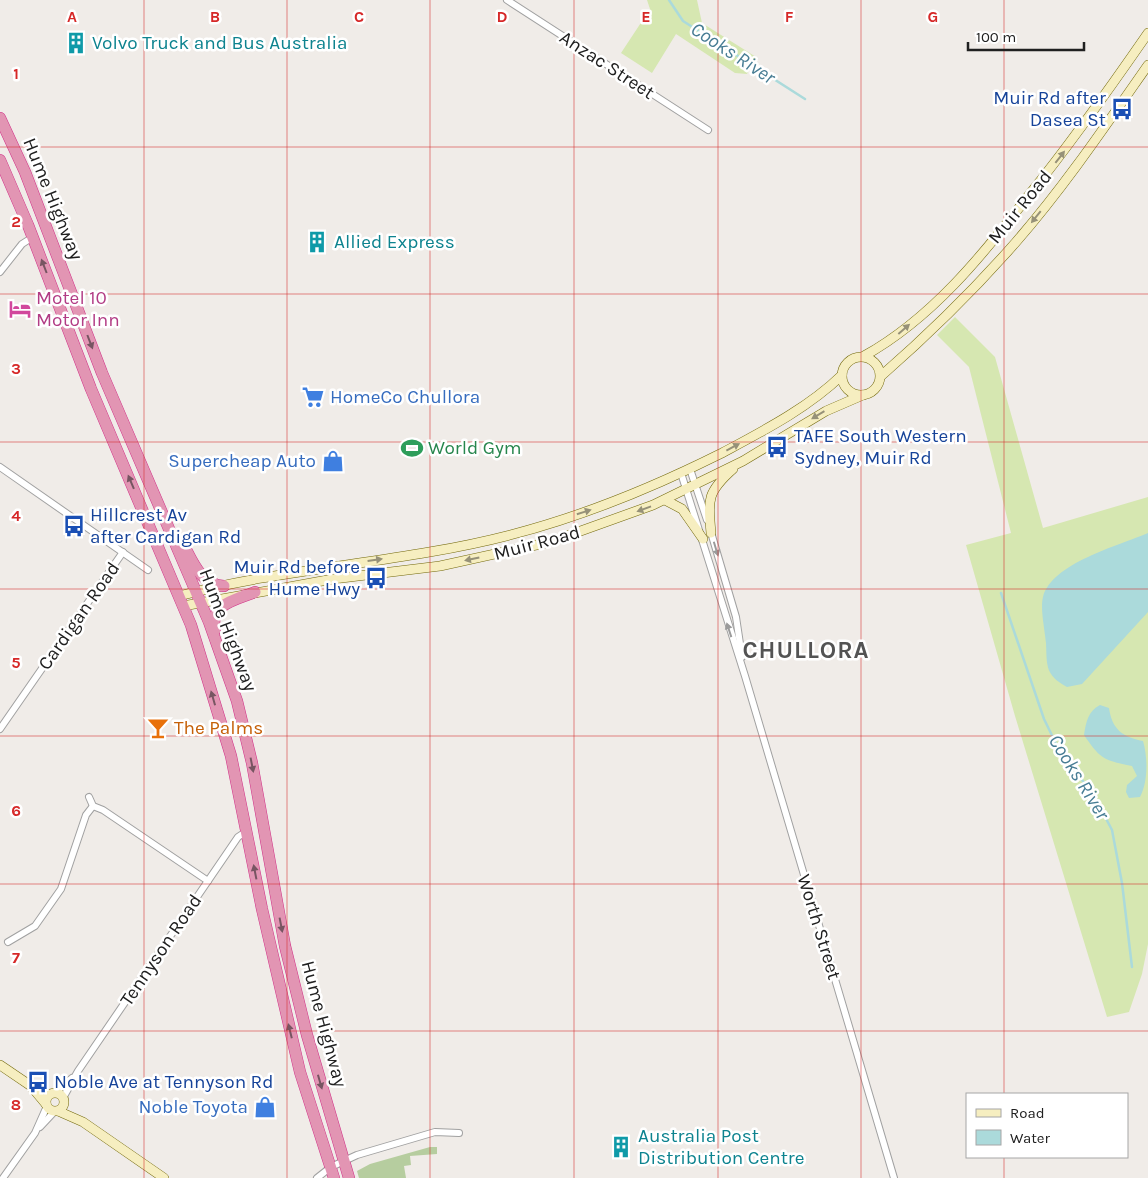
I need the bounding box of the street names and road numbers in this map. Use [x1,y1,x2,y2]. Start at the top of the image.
street label: Anzac Street [556,26,658,104]
street label: Hume Highway [18,135,88,263]
street label: Muir Road [984,166,1056,248]
street label: Muir Road [491,521,583,565]
street label: Cardigan Road [34,558,124,674]
street label: Hume Highway [194,565,262,695]
street label: Worth Street [793,872,845,982]
street label: Tennyson Road [116,890,206,1010]
street label: Hume Highway [297,958,351,1090]

